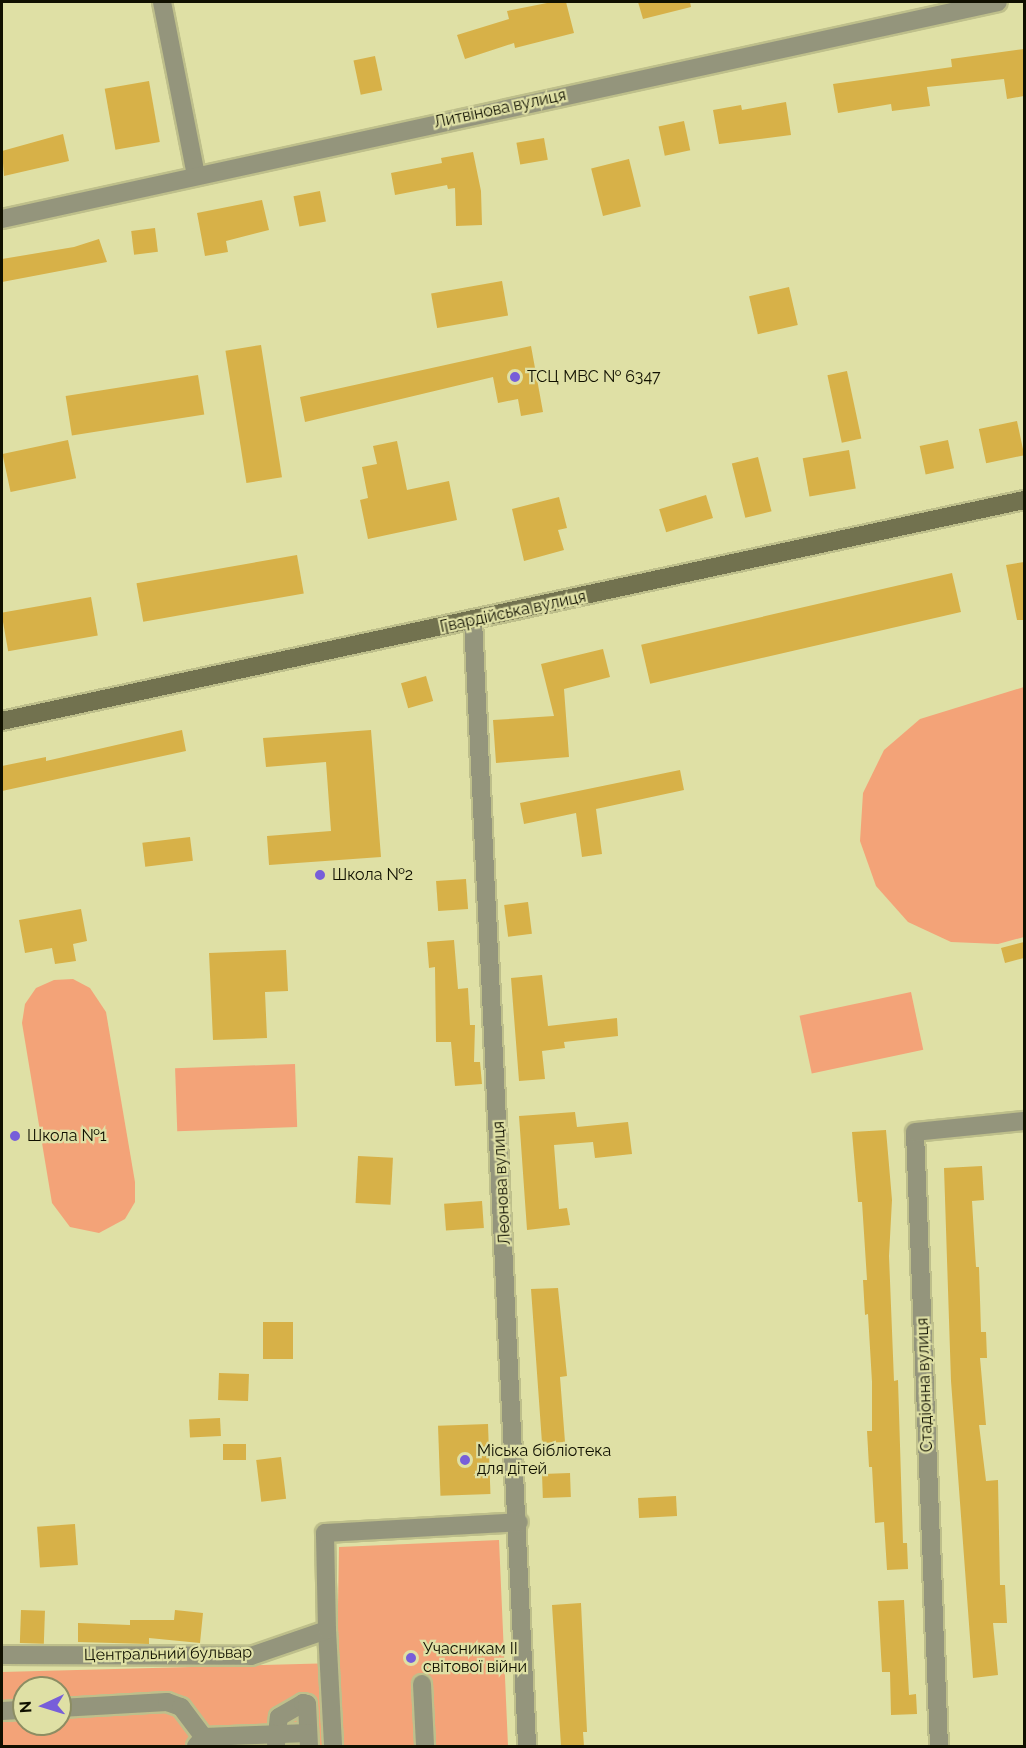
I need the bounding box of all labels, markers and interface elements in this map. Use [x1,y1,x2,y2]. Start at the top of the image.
street label: Литвінова вулиця [432,86,568,132]
place label: ТСЦ МВС № 6347 [527,367,661,387]
marker: ТСЦ МВС № 6347 [508,370,522,384]
street label: Гвардійська вулиця [438,587,588,637]
place label: Школа №2 [332,865,413,885]
marker: Школа №2 [313,868,327,882]
street label: Леонова вулиця [489,1121,515,1245]
place label: Школа №1 [27,1126,107,1146]
marker: Школа №1 [8,1129,22,1143]
street label: Стадіонна вулиця [913,1317,937,1453]
place label: Міська бібліотека для дітей [477,1441,611,1479]
marker: Міська бібліотека для дітей [458,1453,472,1467]
place label: Учасникам II світової війни [423,1639,527,1677]
street label: Центральний бульвар [84,1643,252,1665]
marker: Учасникам II світової війни [404,1651,418,1665]
north arrow [12,1676,72,1736]
text: N [16,1700,35,1714]

